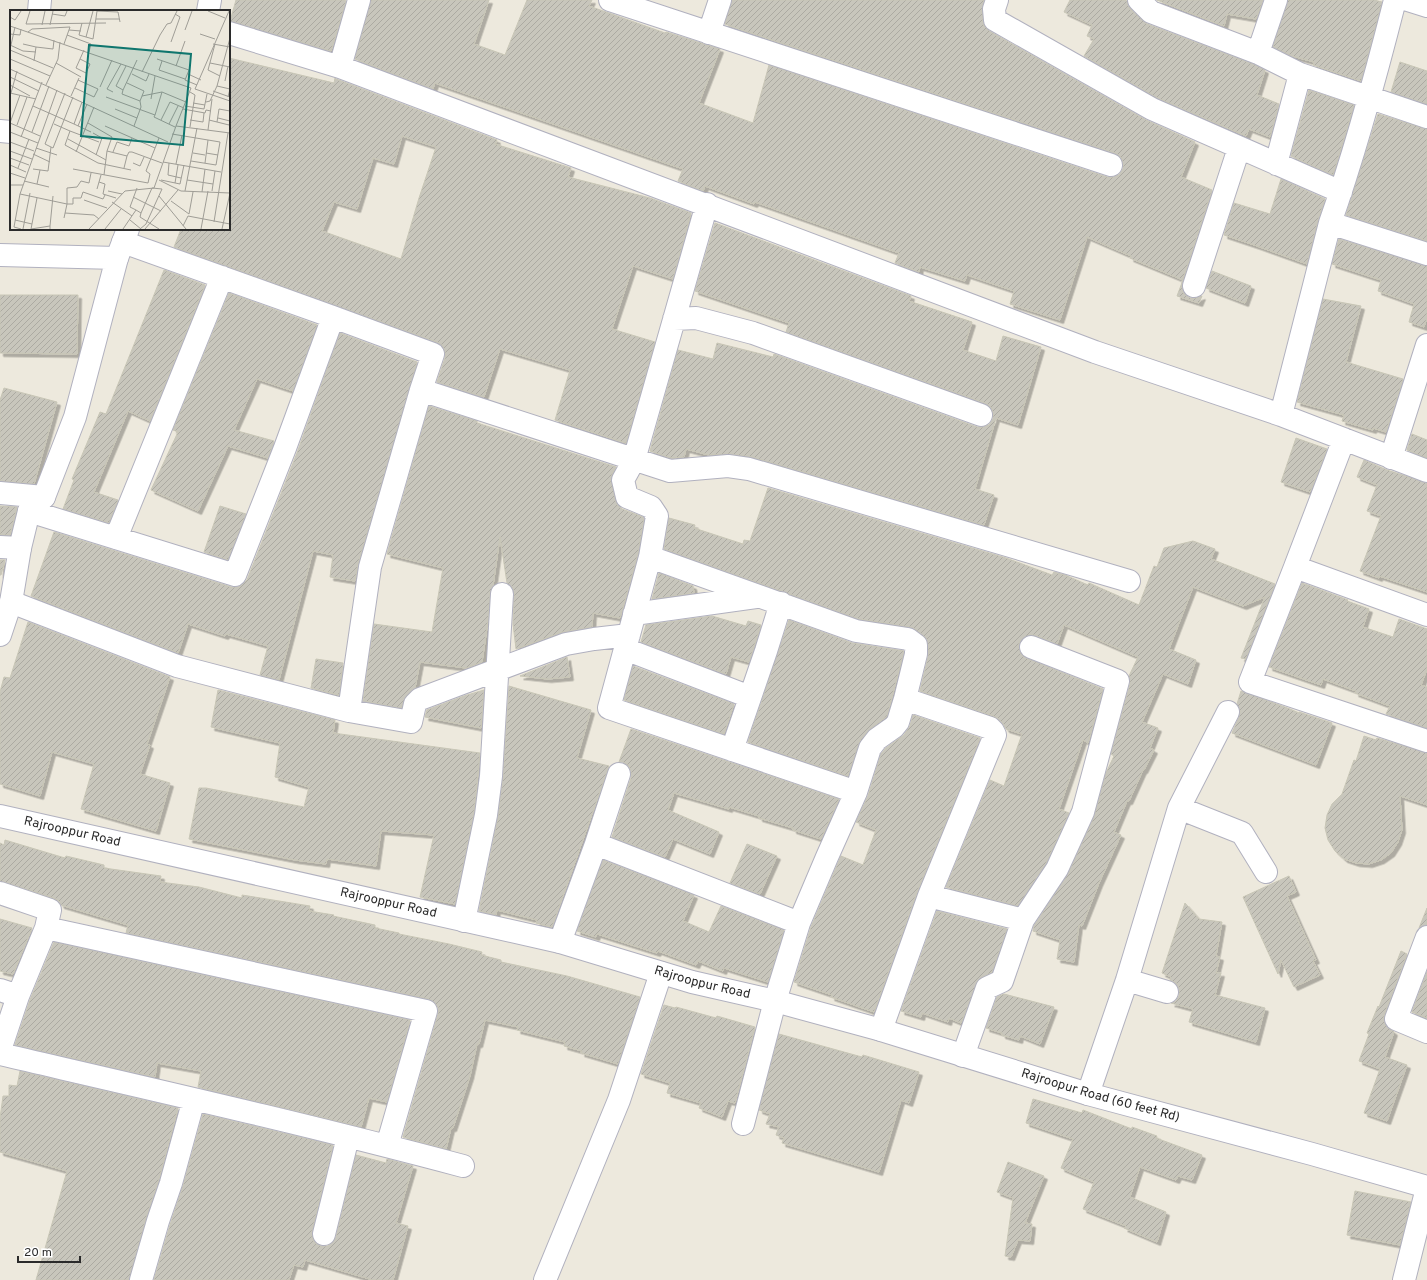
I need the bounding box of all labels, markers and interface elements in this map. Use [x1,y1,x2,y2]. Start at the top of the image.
inset map [10,10,230,230]
street label: Rajrooppur Road [22,814,122,851]
street label: Rajrooppur Road [338,885,438,922]
street label: Rajrooppur Road [652,963,752,1003]
street label: Rajroopur Road (60 feet Rd) [1019,1066,1181,1126]
scale bar [18,1238,80,1264]
text: 20 m [24,1245,52,1261]

